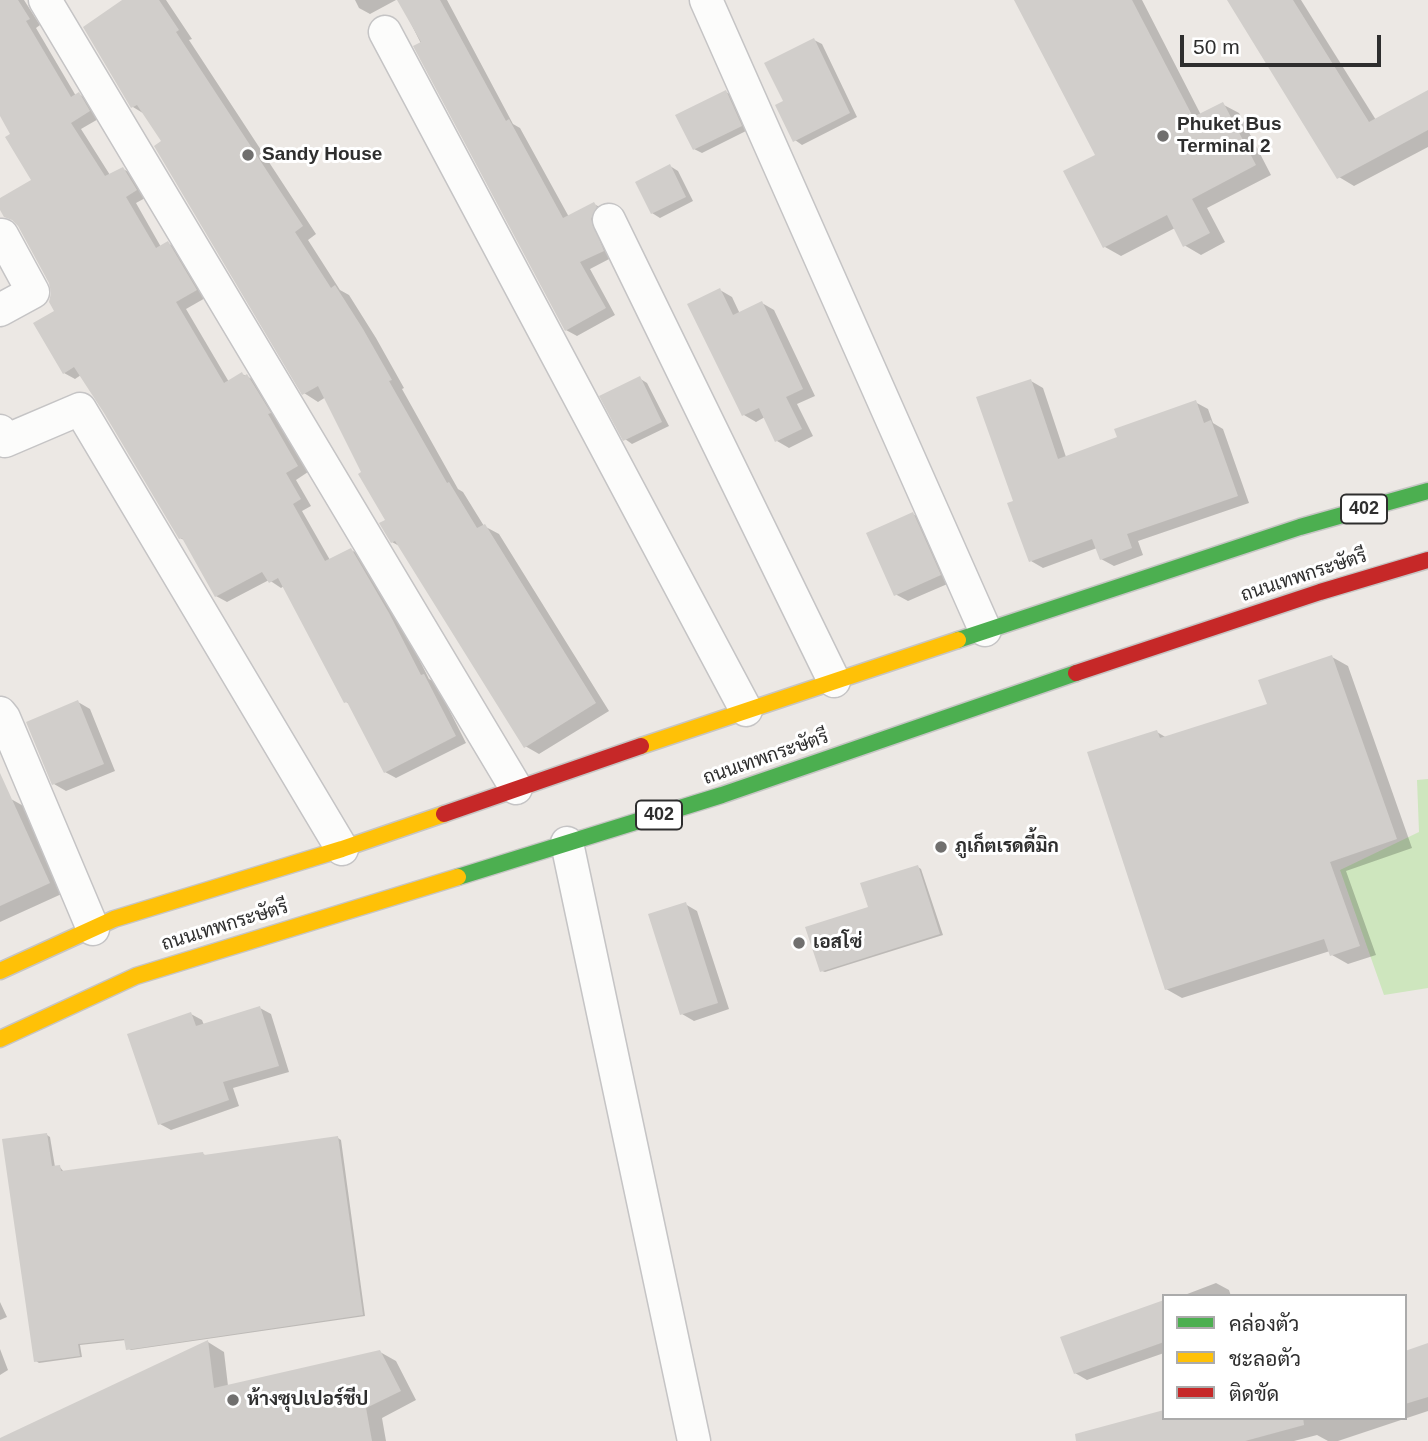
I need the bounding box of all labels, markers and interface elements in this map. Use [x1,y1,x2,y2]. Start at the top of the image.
scale bar [1183,21,1384,65]
text: 50 m [1193,35,1240,58]
place label: Phuket Bus Terminal 2 [1177,114,1282,158]
marker: Phuket Bus Terminal 2 [1155,128,1171,144]
place label: Sandy House [262,144,382,166]
marker: Sandy House [240,147,256,163]
road number: 402 [1341,494,1387,524]
street label: ถนนเทพกระษัตรี [1238,545,1370,607]
street label: ถนนเทพกระษัตรี [700,726,832,790]
road number: 402 [636,800,682,830]
place label: ภูเก็ตเรดดี้มิก [955,836,1059,858]
marker: ภูเก็ตเรดดี้มิก [933,839,949,855]
street label: ถนนเทพกระษัตรี [159,896,291,956]
place label: เอสโซ่ [813,932,862,954]
marker: เอสโซ่ [791,935,807,951]
legend [1162,1294,1407,1420]
text: คล่องตัว [1229,1312,1299,1335]
text: ชะลอตัว [1229,1347,1301,1370]
text: ติดขัด [1229,1382,1279,1405]
place label: ห้างซุปเปอร์ชีป [247,1389,368,1411]
marker: ห้างซุปเปอร์ชีป [225,1392,241,1408]

